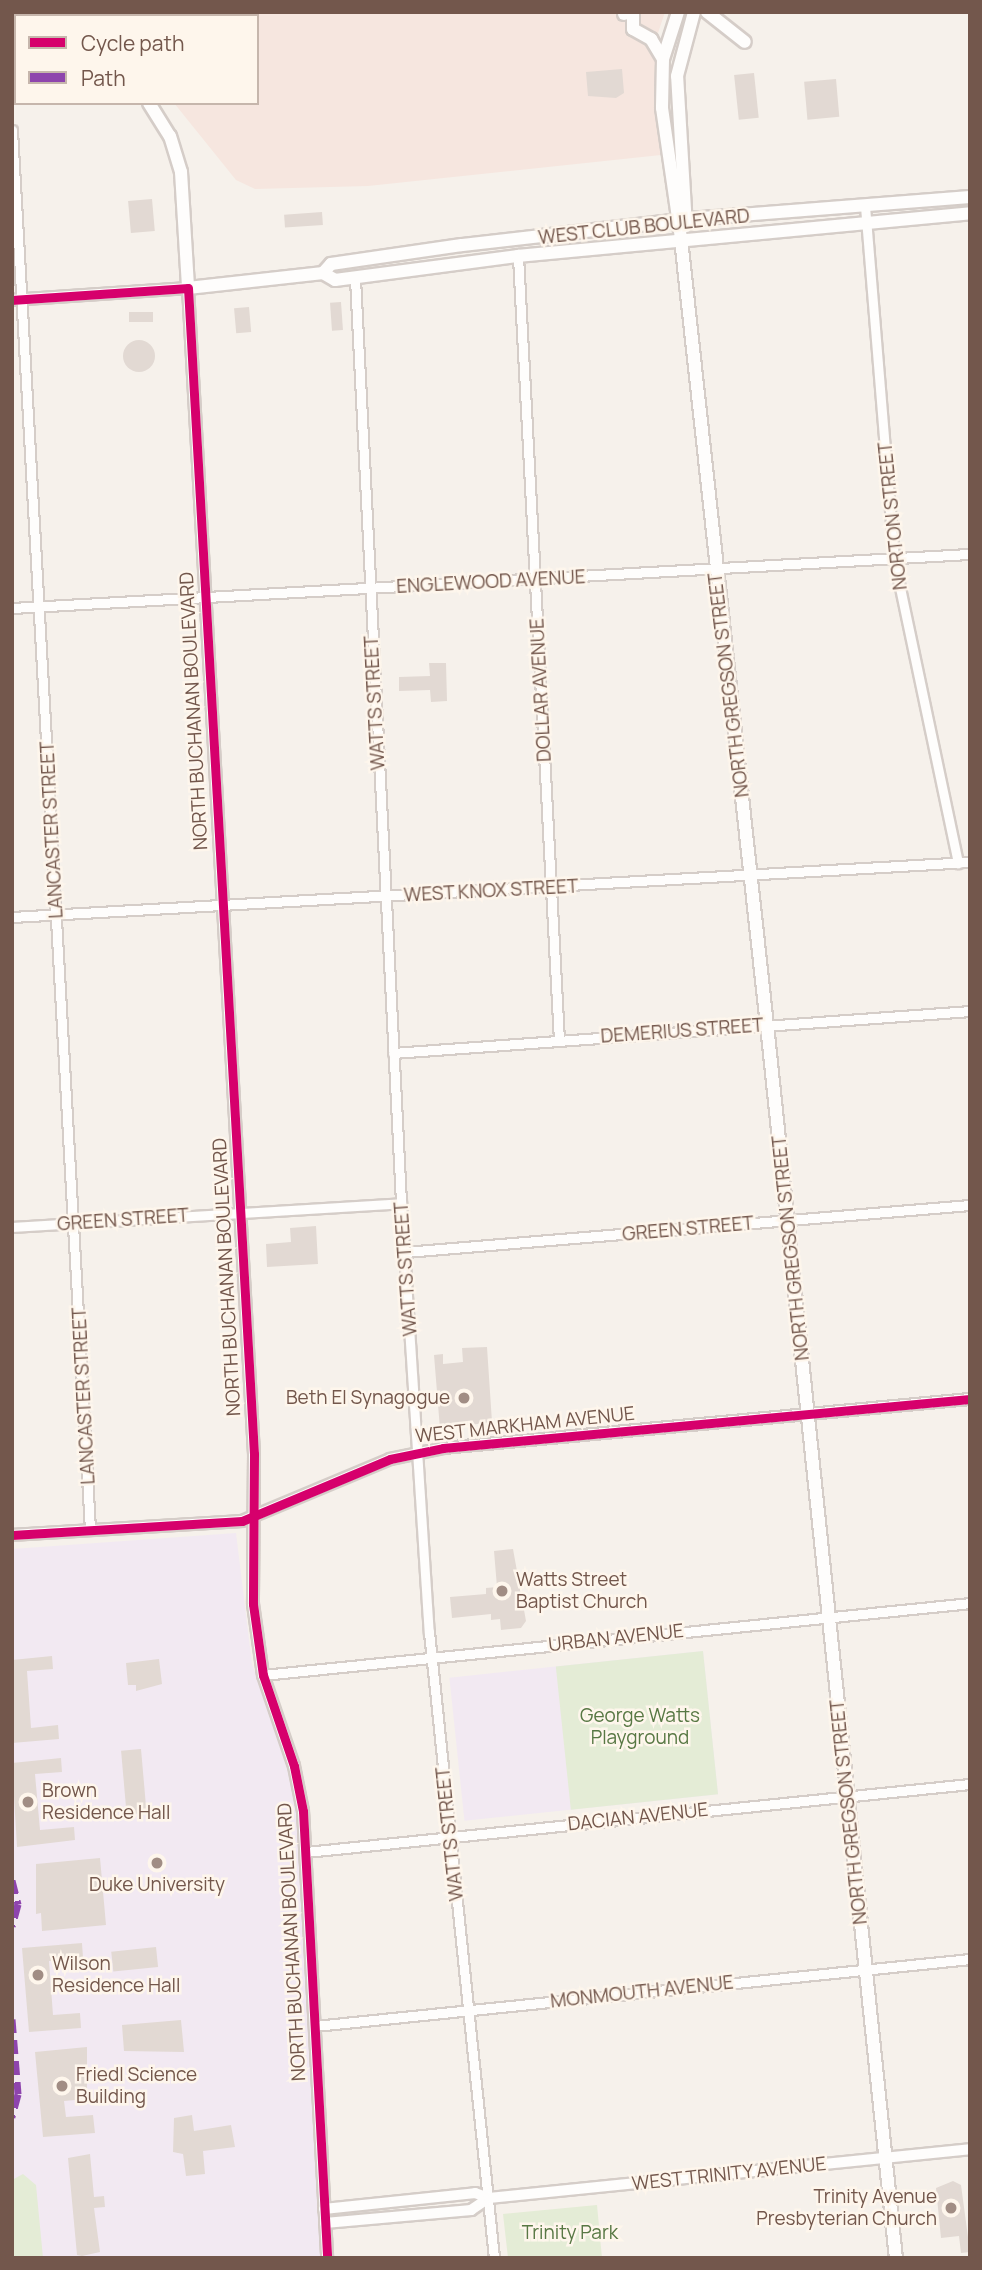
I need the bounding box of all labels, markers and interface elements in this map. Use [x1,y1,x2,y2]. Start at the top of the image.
legend [14,14,259,105]
text: Cycle path [81,29,184,57]
text: Path [81,64,126,92]
street label: WEST CLUB BOULEVARD [537,205,751,249]
street label: NORTON STREET [874,441,912,591]
street label: ENGLEWOOD AVENUE [396,566,586,598]
street label: NORTH BUCHANAN BOULEVARD [175,571,213,851]
street label: NORTH GREGSON STREET [704,571,754,799]
street label: DOLLAR AVENUE [526,618,556,762]
street label: WATTS STREET [360,635,390,771]
street label: LANCASTER STREET [36,741,68,919]
street label: WEST KNOX STREET [403,875,579,907]
street label: DEMERIUS STREET [600,1014,764,1048]
street label: NORTH GREGSON STREET [768,1134,814,1362]
street label: NORTH BUCHANAN BOULEVARD [208,1137,246,1417]
street label: WATTS STREET [390,1201,422,1337]
street label: GREEN STREET [56,1204,190,1236]
street label: GREEN STREET [621,1212,755,1246]
street label: LANCASTER STREET [68,1307,100,1485]
place label: Beth El Synagogue [286,1387,450,1409]
marker: Beth El Synagogue [456,1390,472,1406]
street label: WEST MARKHAM AVENUE [414,1402,636,1448]
place label: Watts Street Baptist Church [516,1569,648,1613]
marker: Watts Street Baptist Church [494,1583,510,1599]
street label: URBAN AVENUE [547,1620,685,1656]
street label: NORTH GREGSON STREET [826,1698,872,1926]
park label: George Watts Playground [580,1705,700,1749]
street label: WATTS STREET [432,1766,468,1902]
place label: Brown Residence Hall [42,1780,170,1824]
marker: Brown Residence Hall [20,1794,36,1810]
street label: DACIAN AVENUE [567,1798,709,1836]
street label: NORTH BUCHANAN BOULEVARD [273,1802,311,2082]
marker: Duke University [149,1855,165,1871]
place label: Duke University [89,1874,225,1896]
place label: Wilson Residence Hall [52,1953,180,1997]
marker: Wilson Residence Hall [30,1967,46,1983]
street label: MONMOUTH AVENUE [549,1971,735,2013]
place label: Friedl Science Building [76,2064,197,2108]
marker: Friedl Science Building [54,2078,70,2094]
street label: WEST TRINITY AVENUE [630,2152,828,2196]
place label: Trinity Avenue Presbyterian Church [756,2186,937,2230]
marker: Trinity Avenue Presbyterian Church [943,2200,959,2216]
park label: Trinity Park [522,2222,618,2244]

